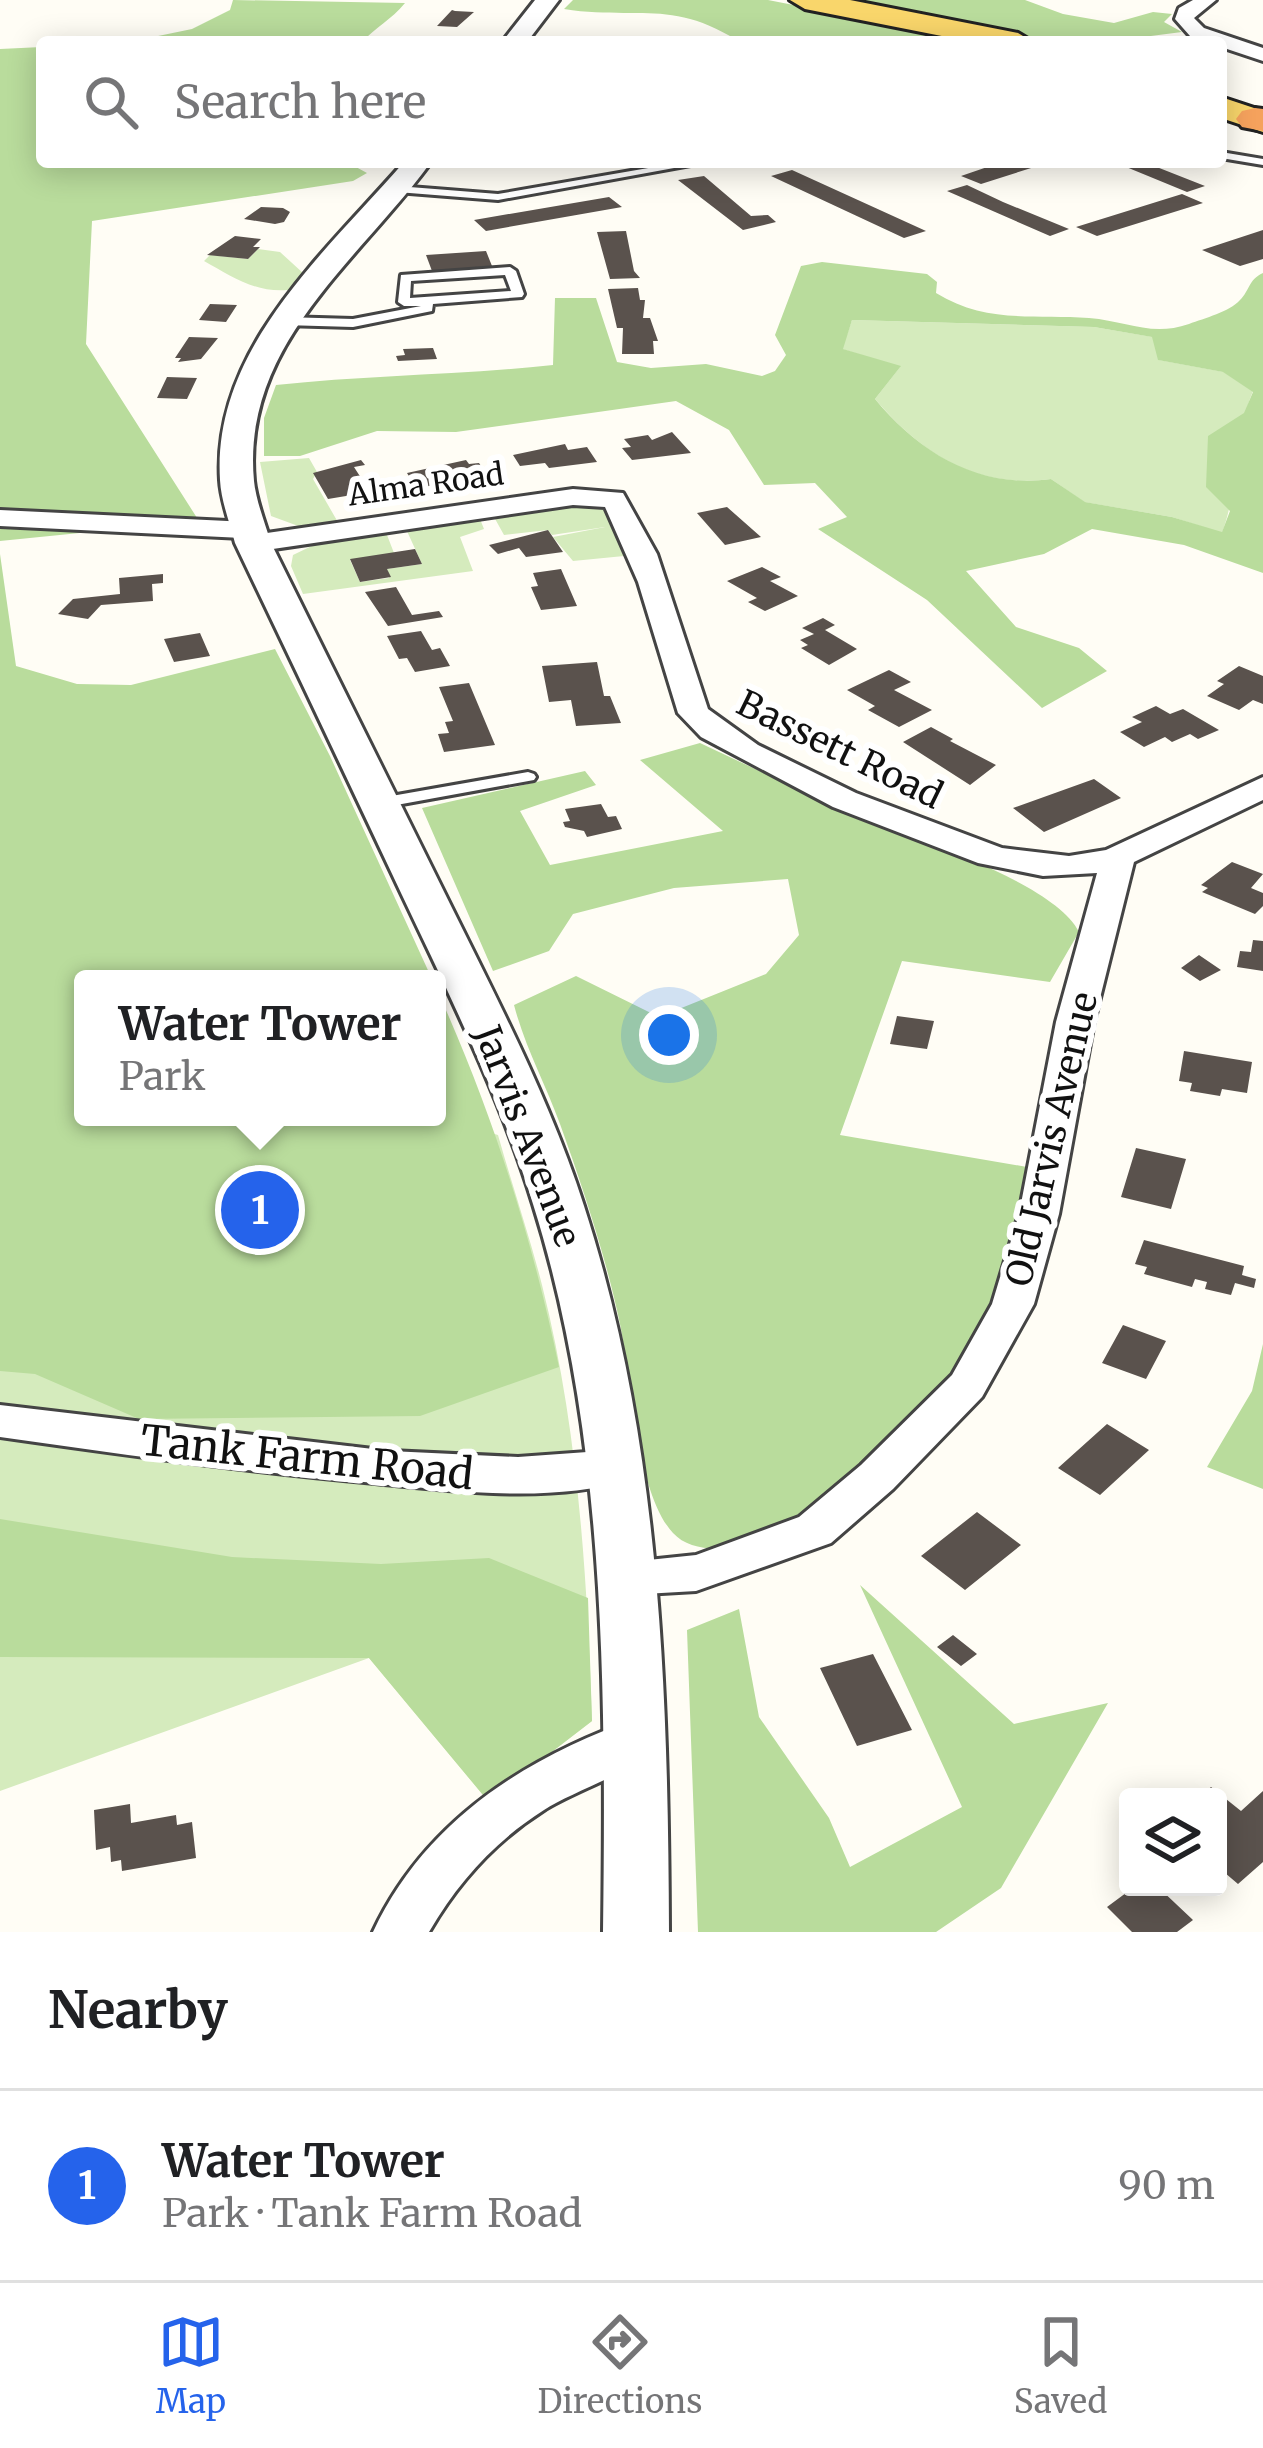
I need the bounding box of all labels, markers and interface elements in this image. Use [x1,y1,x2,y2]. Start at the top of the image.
search box [36,36,1227,168]
icon: search [78,69,144,135]
text: Search here [174,74,426,130]
street label: Alma Road [345,454,506,514]
street label: Bassett Road [730,680,950,819]
popup [74,970,446,1126]
street label: Old Jarvis Avenue [996,988,1107,1290]
text: Water Tower [119,996,401,1052]
your location [639,1005,699,1065]
street label: Jarvis Avenue [464,1018,590,1253]
text: Park [119,1052,205,1101]
pin: 1 [221,1165,299,1255]
street label: Tank Farm Road [138,1414,476,1500]
map controls [1119,1788,1227,1896]
button: layers [1119,1788,1227,1896]
text: Nearby [48,1978,228,2042]
text: Water Tower [162,2133,445,2189]
text: 1 [78,2161,96,2210]
text: 90 m [1118,2161,1215,2210]
text: Park · Tank Farm Road [162,2189,582,2238]
tab: Map [156,2309,226,2422]
tab: Directions [537,2309,702,2422]
tab: Saved [1014,2309,1107,2422]

